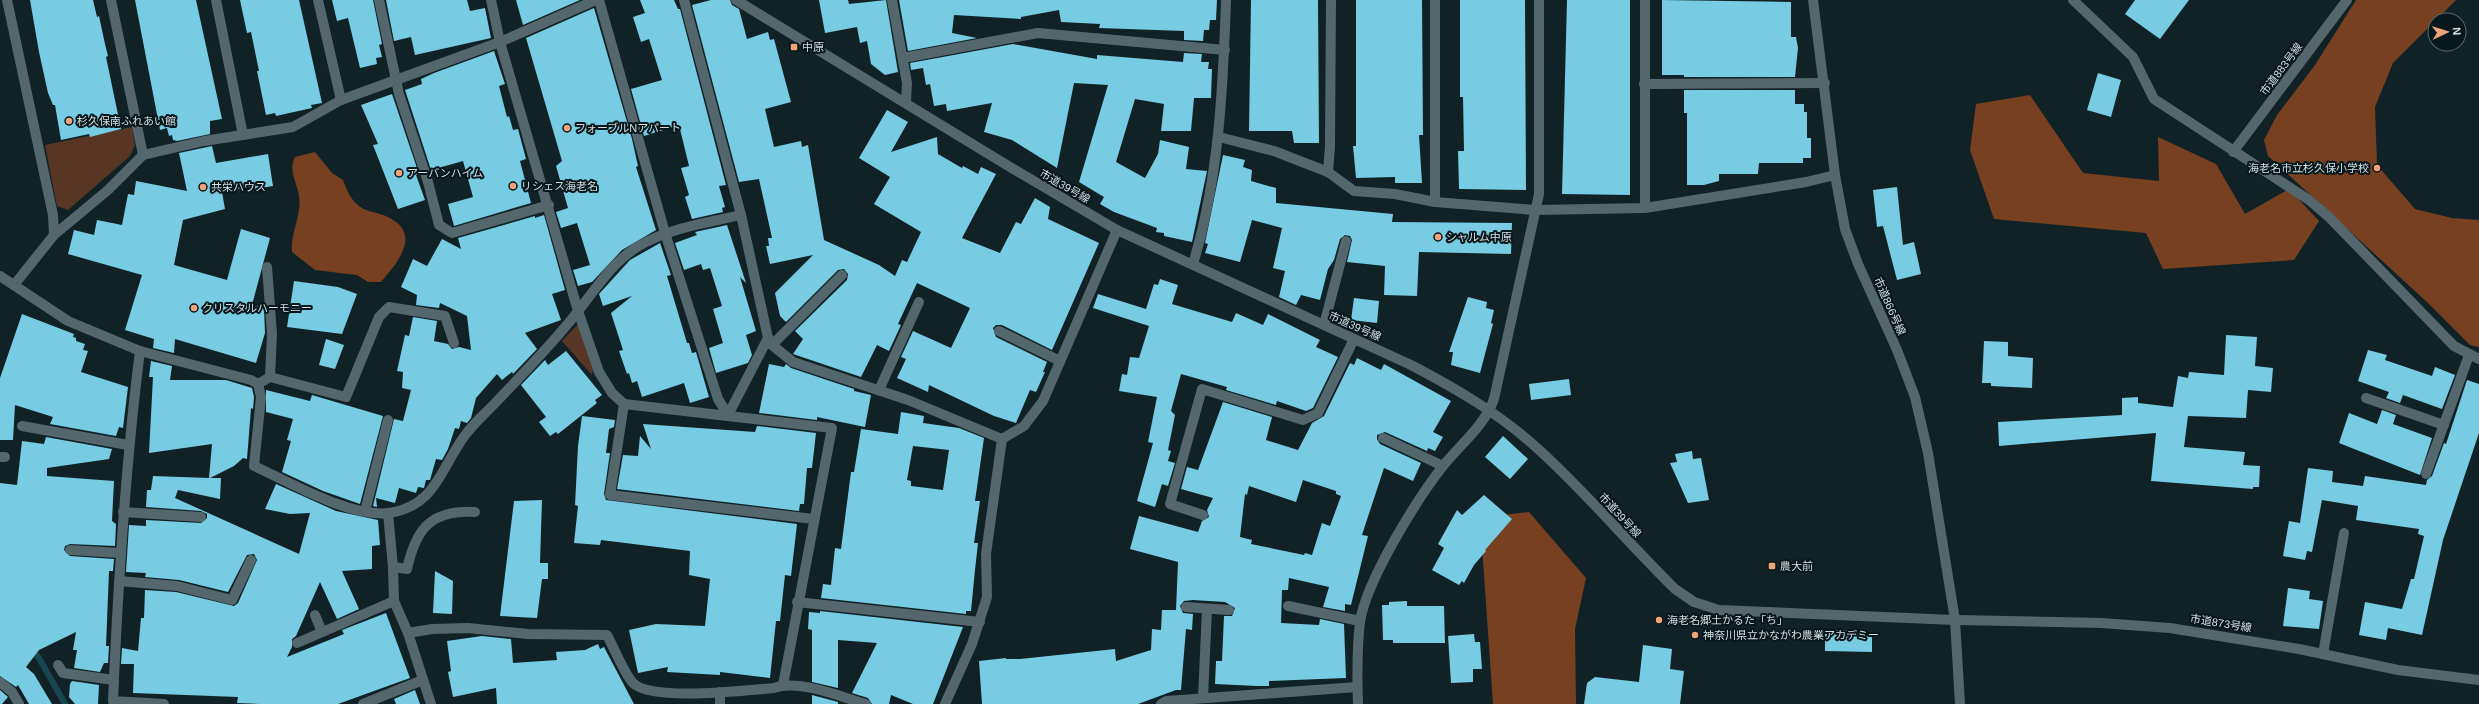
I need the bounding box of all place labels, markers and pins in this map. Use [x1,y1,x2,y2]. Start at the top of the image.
place label: 中原 [802,41,824,53]
marker: 中原 [789,42,799,52]
place label: 杉久保南ふれあい館 [77,115,176,127]
marker: 杉久保南ふれあい館 [64,116,74,126]
place label: フォーブルNアパート [575,122,681,134]
marker: フォーブルNアパート [562,123,572,133]
place label: 海老名市立杉久保小学校 [2248,162,2369,174]
marker: 海老名市立杉久保小学校 [2372,163,2382,173]
place label: アーバンハイム [407,167,483,179]
marker: アーバンハイム [394,168,404,178]
place label: リシェス海老名 [521,180,598,192]
place label: 共栄ハウス [211,181,266,193]
marker: リシェス海老名 [508,181,518,191]
marker: 共栄ハウス [198,182,208,192]
place label: シャルム中原 [1446,231,1512,243]
marker: シャルム中原 [1433,232,1443,242]
place label: クリスタルハーモニー [202,302,312,314]
marker: クリスタルハーモニー [189,303,199,313]
place label: 農大前 [1780,560,1813,572]
marker: 農大前 [1767,561,1777,571]
place label: 海老名郷土かるた「ち」 [1667,614,1788,626]
marker: 海老名郷土かるた「ち」 [1654,615,1664,625]
place label: 神奈川県立かながわ農業アカデミー [1703,629,1879,641]
marker: 神奈川県立かながわ農業アカデミー [1690,630,1700,640]

